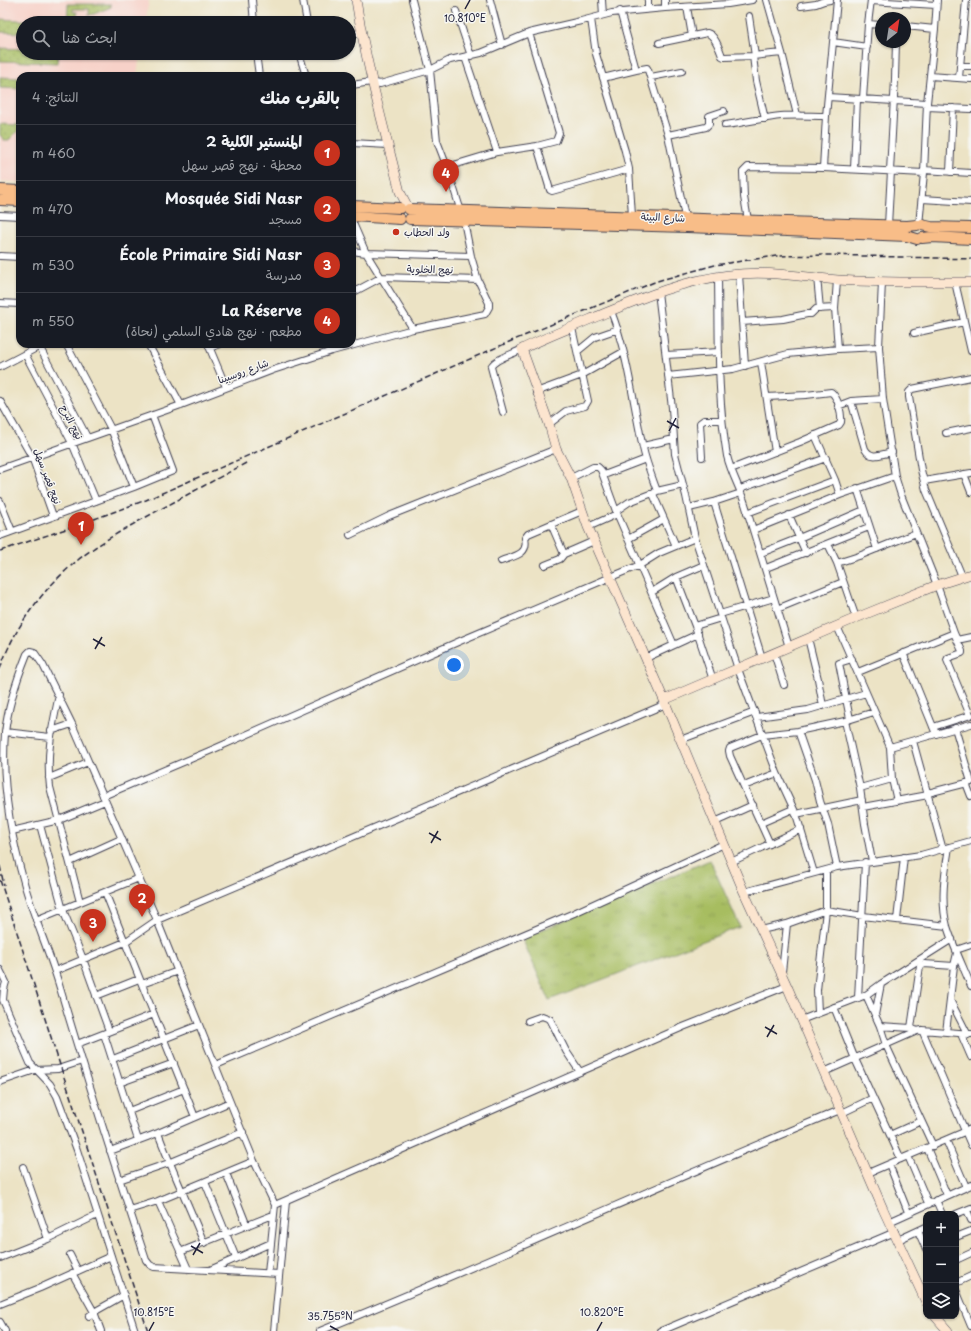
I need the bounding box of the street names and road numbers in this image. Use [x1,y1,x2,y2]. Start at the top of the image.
street label: شارع البيئة [640,208,686,226]
street label: نهج الخلوية [407,261,453,277]
street label: شارع روسبينا [215,354,271,388]
street label: نهج البرج [56,402,88,442]
street label: نهج قصر سهل [30,446,66,506]

